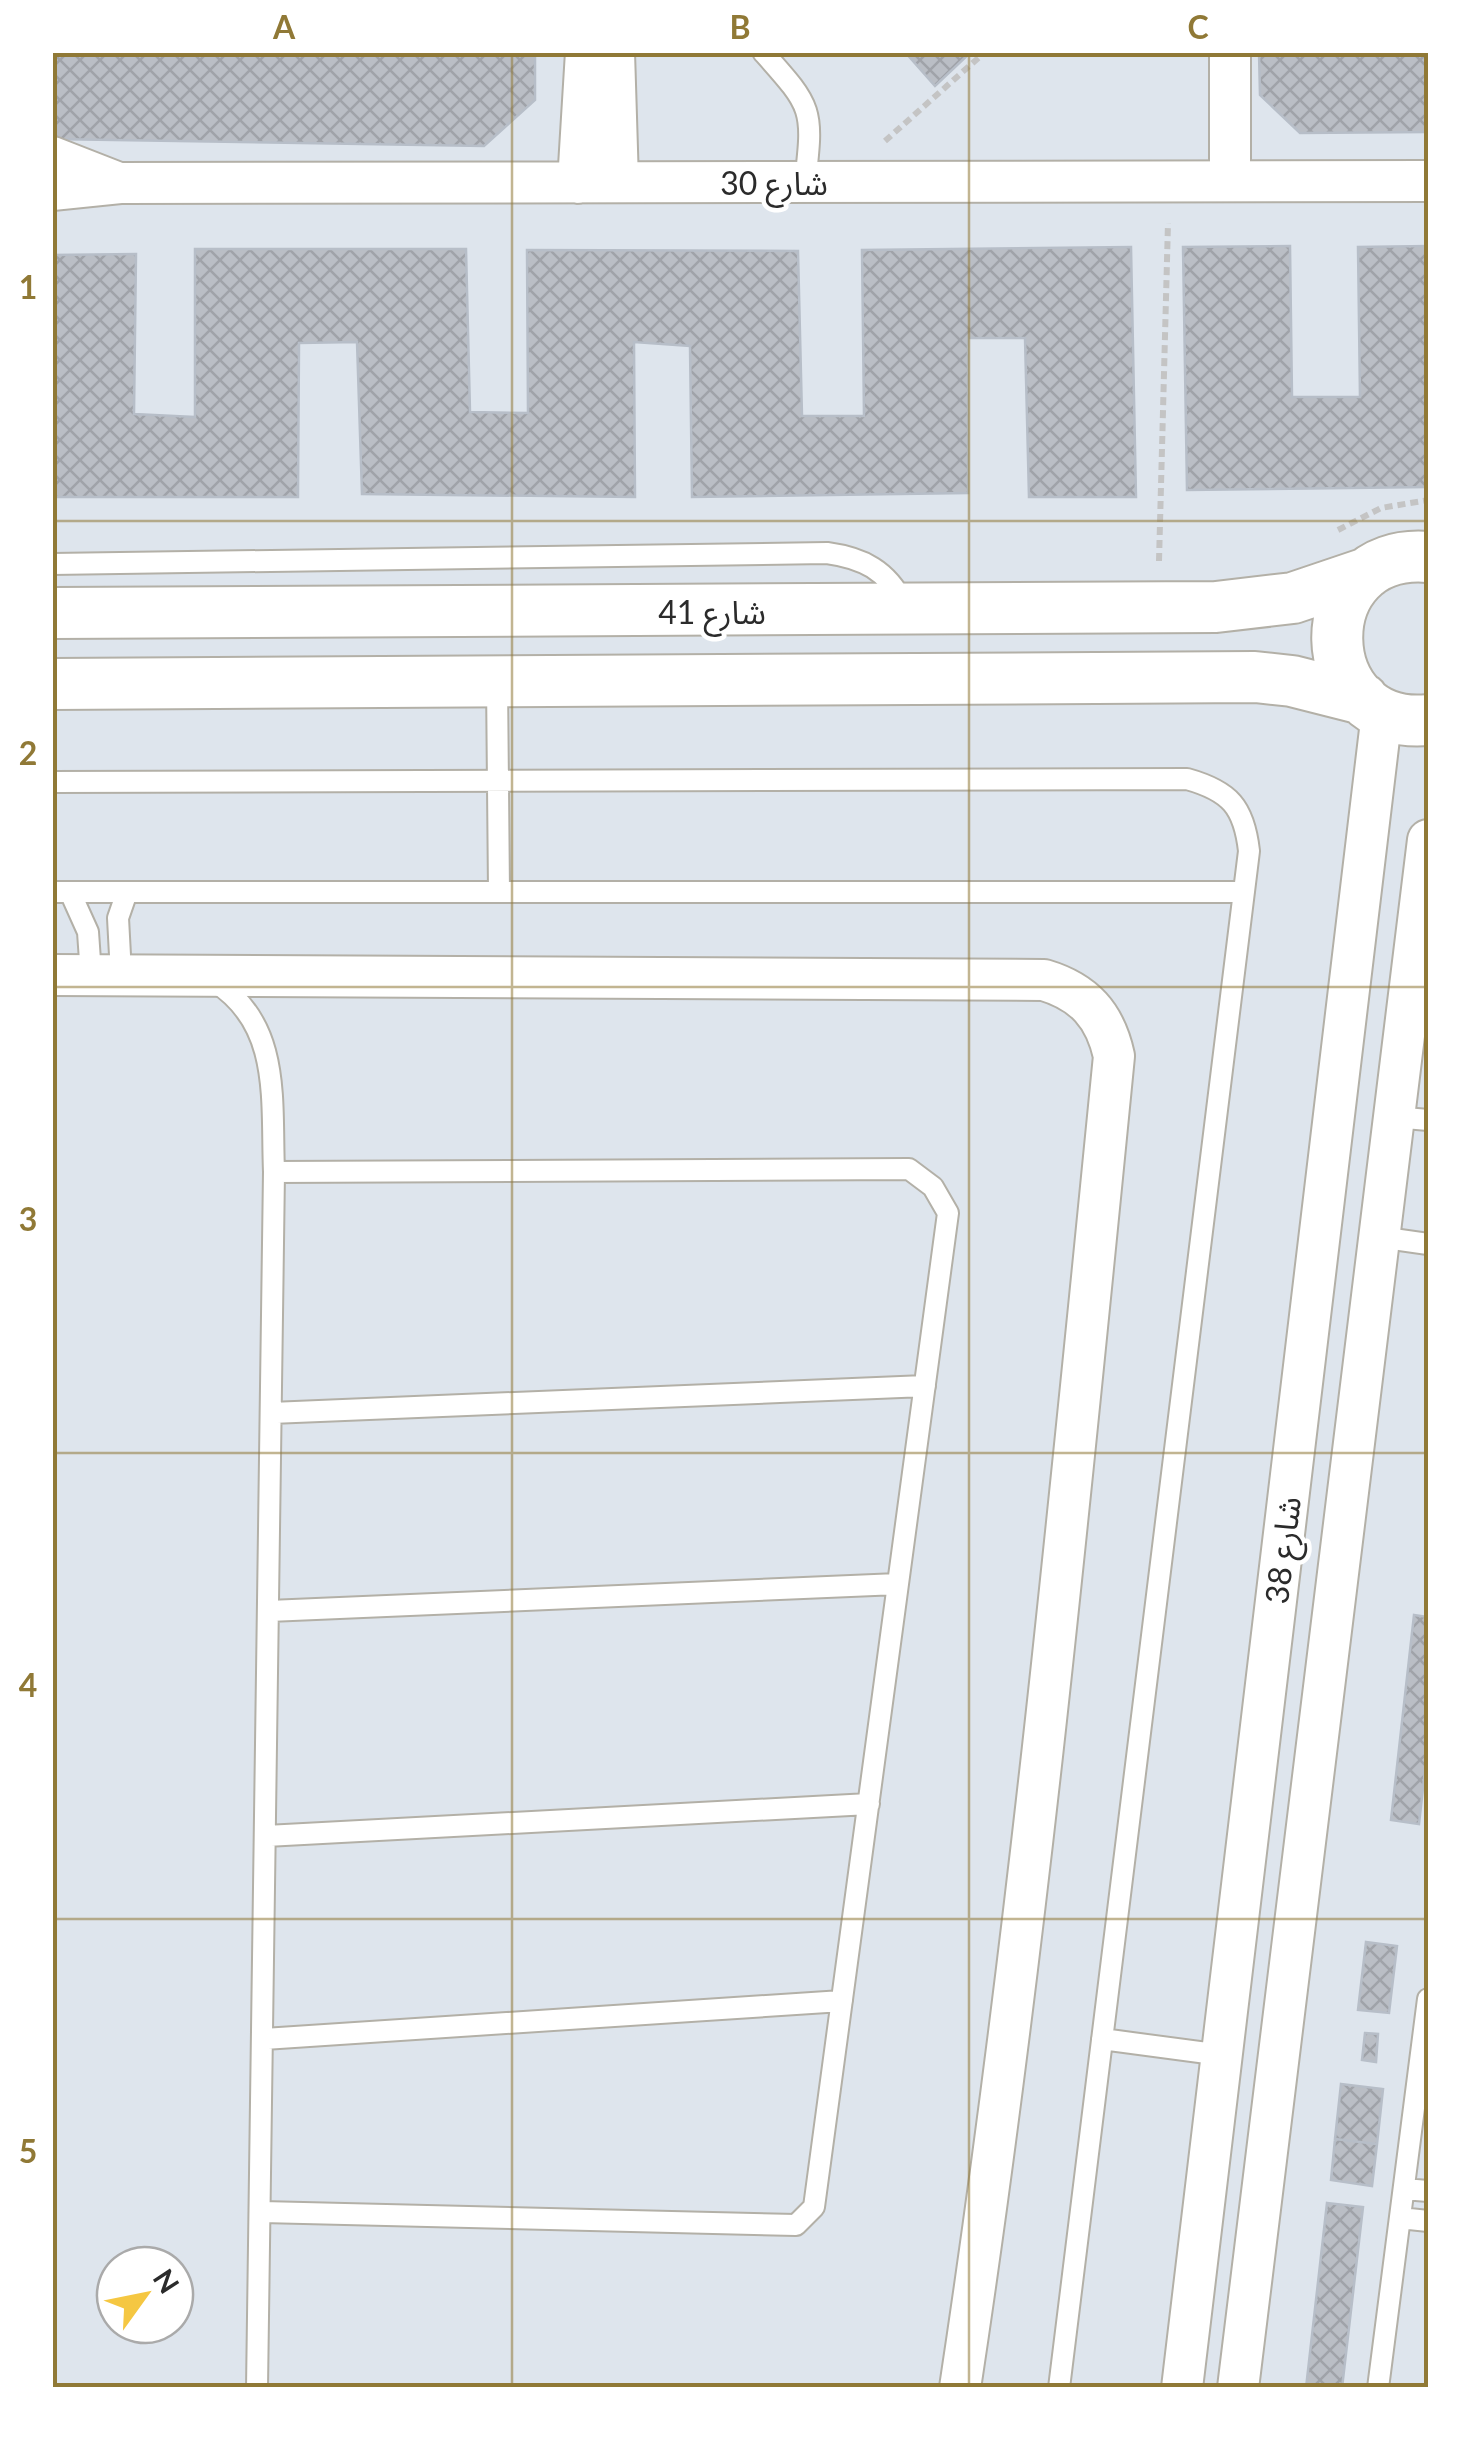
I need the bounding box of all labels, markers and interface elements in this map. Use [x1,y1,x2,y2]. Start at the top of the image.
text: A [272,7,296,46]
text: B [729,7,751,46]
text: C [1187,7,1209,46]
street label: شارع 30 [720,163,828,208]
text: 1 [19,267,37,306]
street label: شارع 41 [658,592,766,637]
text: 2 [19,733,37,772]
text: 3 [19,1199,37,1238]
street label: شارع 38 [1256,1494,1314,1607]
text: 4 [19,1665,37,1704]
text: 5 [19,2131,37,2170]
north arrow [95,2245,195,2345]
text: N [147,2263,187,2299]

